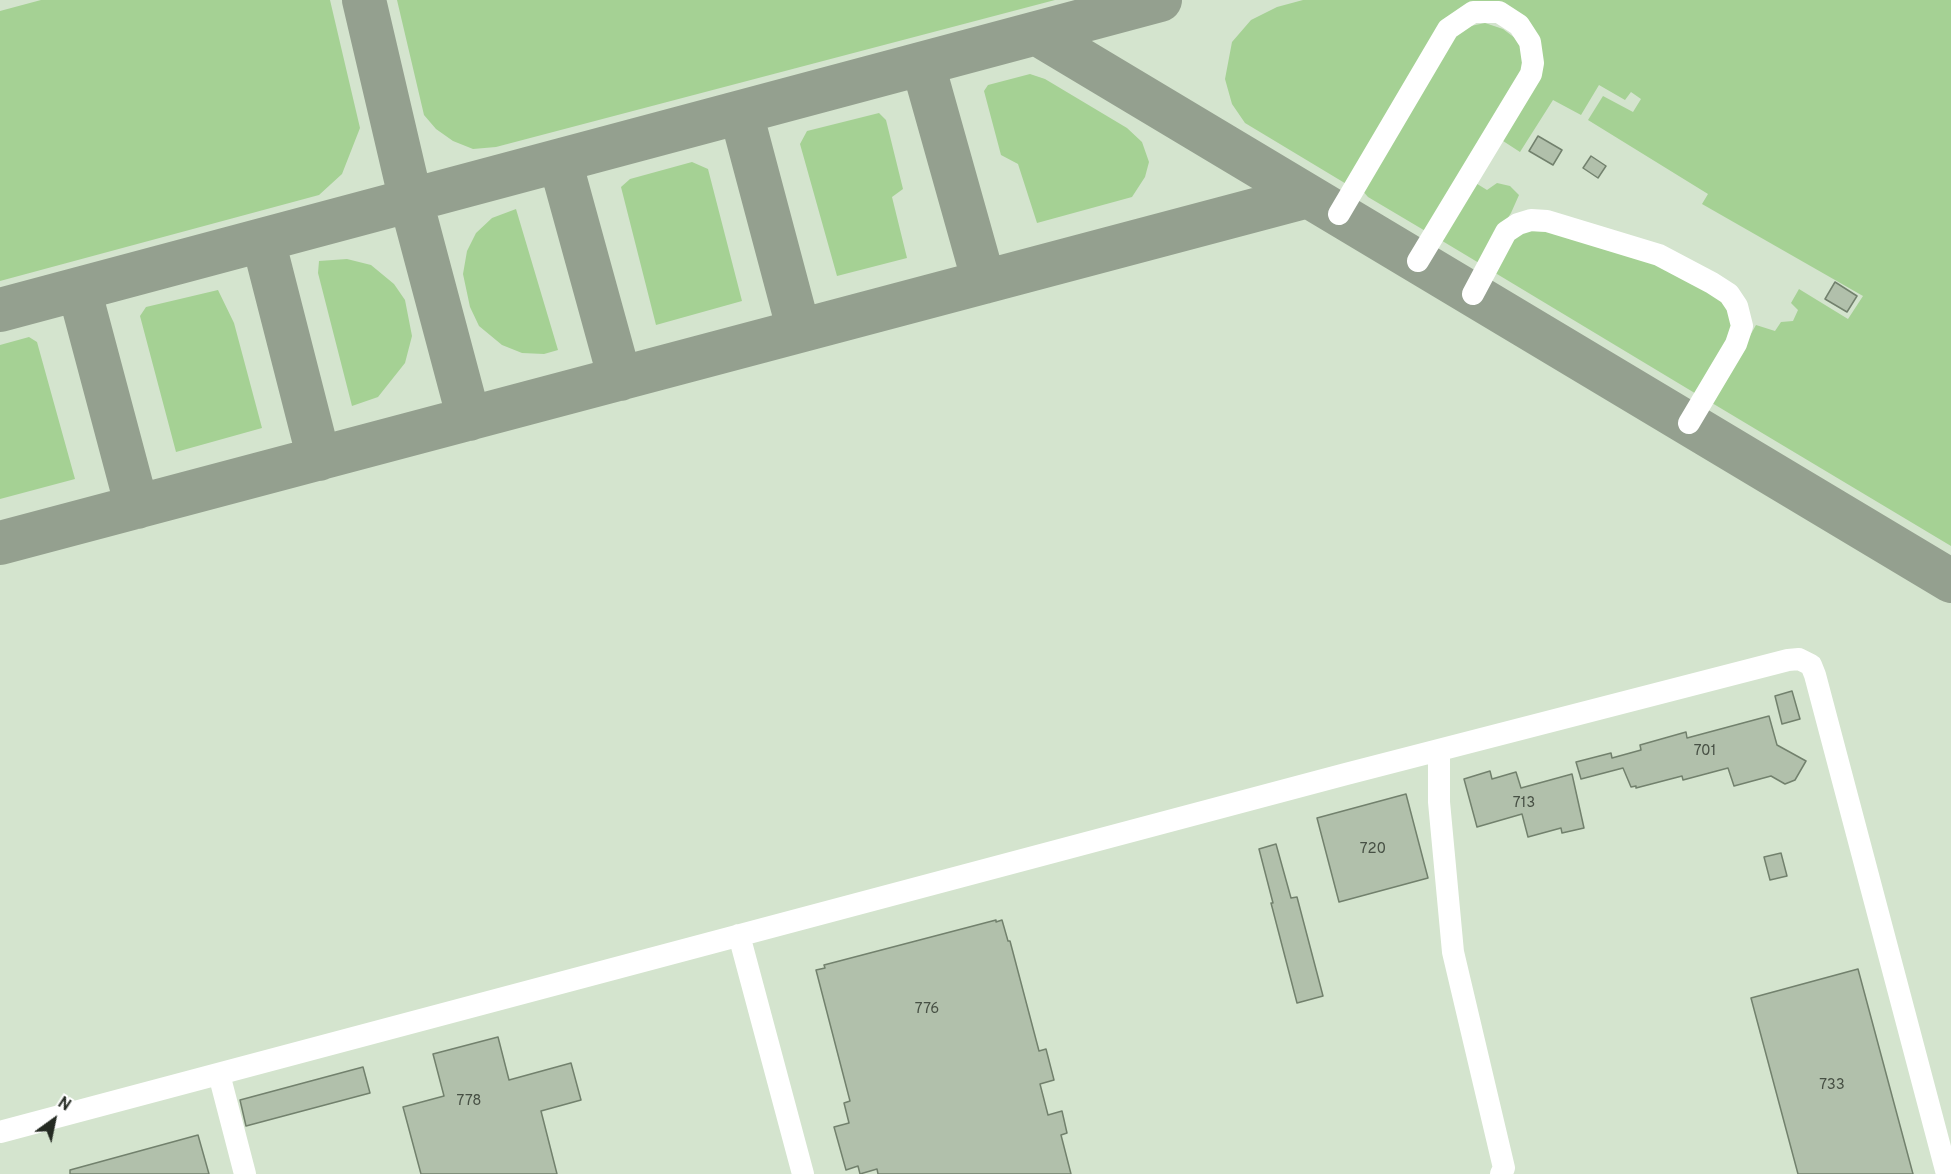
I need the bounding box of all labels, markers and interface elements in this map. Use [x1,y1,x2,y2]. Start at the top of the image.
house number: 701 [1694,743,1716,761]
house number: 713 [1513,795,1535,813]
house number: 720 [1360,841,1386,859]
house number: 776 [915,1001,939,1019]
house number: 733 [1819,1077,1845,1095]
north arrow [24,1090,84,1150]
text: N [54,1093,74,1116]
house number: 778 [457,1093,481,1111]

